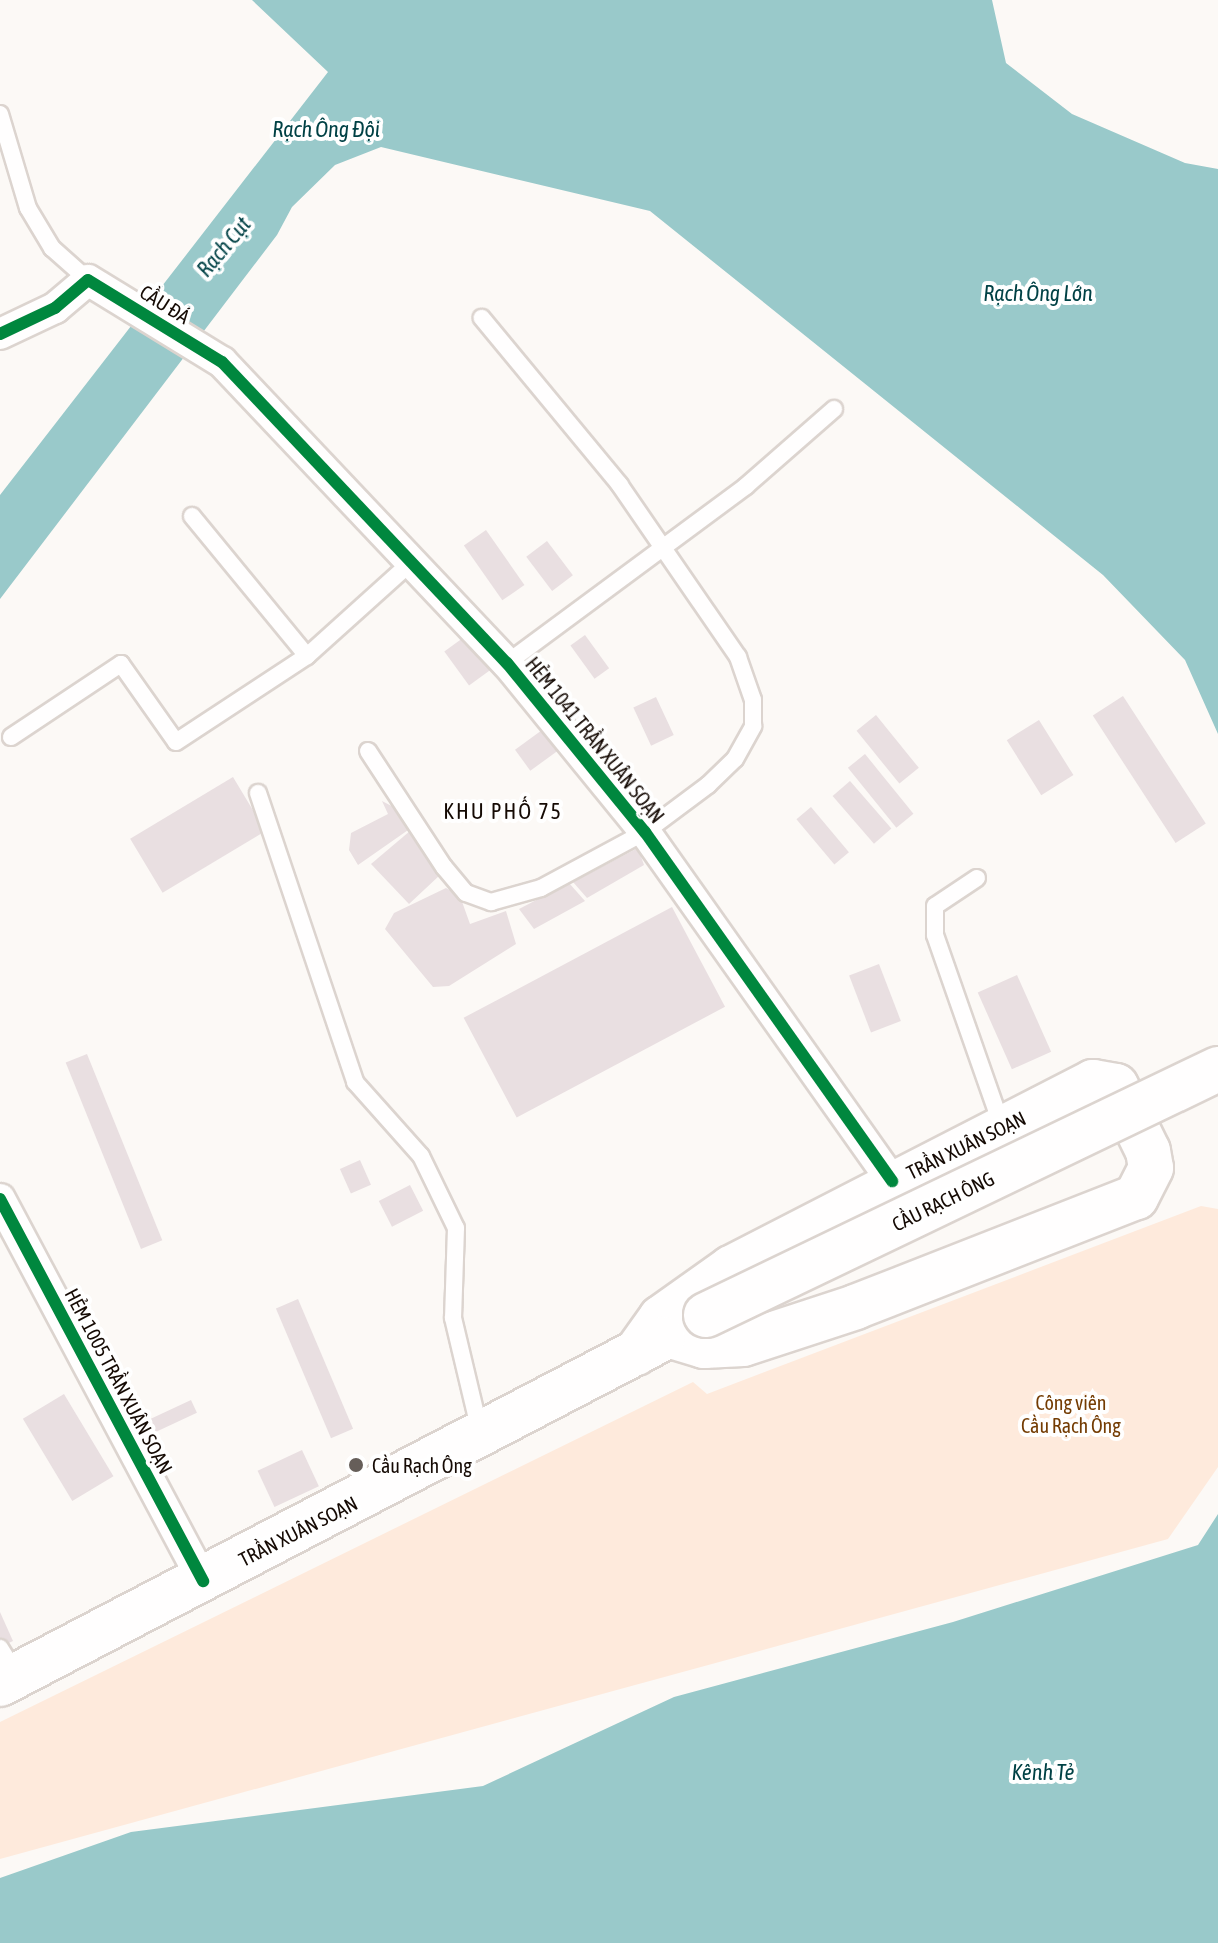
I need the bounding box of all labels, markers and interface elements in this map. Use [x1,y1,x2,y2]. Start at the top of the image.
water label: Rạch Ông Đội [272,117,380,143]
water label: Rạch Cụt [191,212,257,282]
street label: CẦU ĐÁ [136,279,194,329]
water label: Rạch Ông Lớn [983,281,1093,307]
street label: HẺM 1041 TRẦN XUÂN SOẠN [521,652,669,828]
district label: KHU PHỐ 75 [443,799,563,825]
street label: TRẦN XUÂN SOẠN [902,1106,1030,1184]
street label: CẦU RẠCH ÔNG [888,1166,998,1236]
street label: HẺM 1005 TRẦN XUÂN SOẠN [60,1284,178,1478]
park label: Công viên Cầu Rạch Ông [1021,1390,1121,1437]
place label: Cầu Rạch Ông [372,1453,472,1477]
marker: Cầu Rạch Ông [347,1456,365,1474]
street label: TRẦN XUÂN SOẠN [235,1491,361,1571]
water label: Kênh Tẻ [1011,1760,1075,1786]

